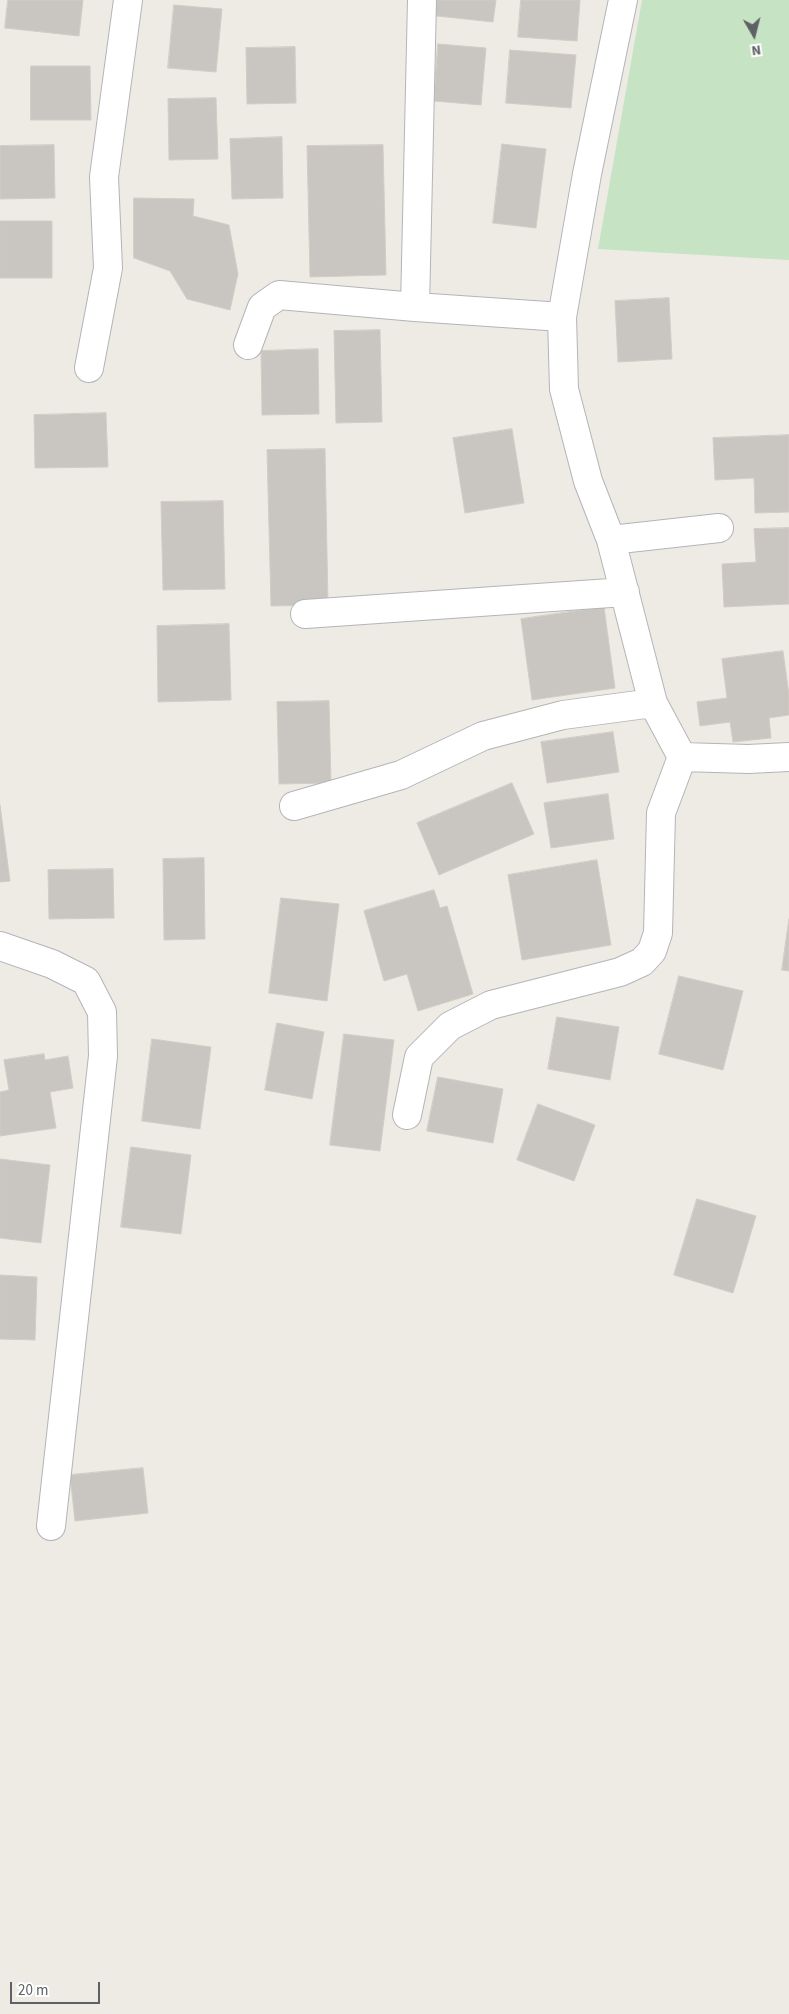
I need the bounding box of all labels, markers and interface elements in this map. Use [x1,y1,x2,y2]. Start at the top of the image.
north arrow [729,10,779,60]
text: N [750,39,762,60]
scale bar [12,1972,102,2004]
text: 20 m [18,1980,48,2001]

